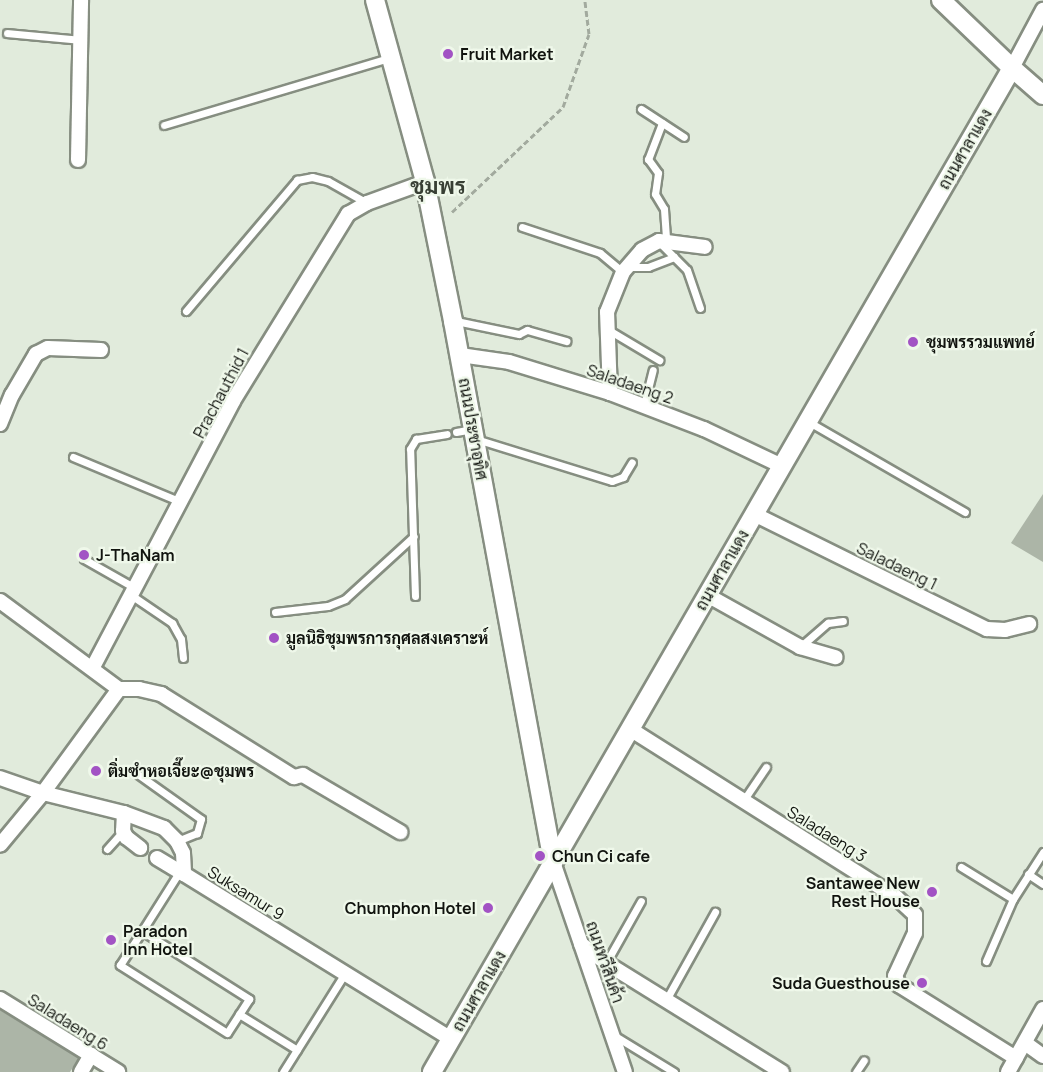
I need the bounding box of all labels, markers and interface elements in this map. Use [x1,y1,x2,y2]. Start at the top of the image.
place label: Fruit Market [460,44,554,64]
marker: Fruit Market [441,47,455,61]
street label: ถนนศาลาแดง [934,105,996,193]
district label: ชุมพร [410,174,466,200]
place label: ชุมพรรวมแพทย์ [926,332,1035,352]
marker: ชุมพรรวมแพทย์ [904,333,922,351]
street label: Prachauthid 1 [189,345,253,441]
street label: Saladaeng 2 [584,360,676,408]
street label: ถนนประชาอุทิศ [455,376,491,482]
street label: ถนนศาลาแดง [691,526,753,614]
street label: Saladaeng 1 [854,538,940,594]
place label: J-ThaNam [96,545,175,565]
marker: J-ThaNam [77,548,91,562]
place label: มูลนิธิชุมพรการกุศลสงเคราะห์ [286,628,488,648]
marker: มูลนิธิชุมพรการกุศลสงเคราะห์ [267,631,281,645]
place label: ติ่มซำหอเจี๊ยะ@ชุมพร [108,761,254,781]
marker: ติ่มซำหอเจี๊ยะ@ชุมพร [89,764,103,778]
street label: Saladaeng 3 [784,802,870,866]
place label: Chun Ci cafe [552,846,650,866]
marker: Chun Ci cafe [533,849,547,863]
street label: Suksamur 9 [204,862,288,924]
place label: Santawee New Rest House [806,873,920,911]
marker: Santawee New Rest House [925,885,939,899]
place label: Chumphon Hotel [345,898,476,918]
marker: Chumphon Hotel [481,901,495,915]
street label: ถนนทวีสินค้า [582,919,628,1005]
place label: Paradon Inn Hotel [123,921,193,959]
marker: Paradon Inn Hotel [104,933,118,947]
street label: ถนนศาลาแดง [448,947,510,1035]
place label: Suda Guesthouse [772,973,910,993]
marker: Suda Guesthouse [915,976,929,990]
street label: Saladaeng 6 [24,990,112,1054]

